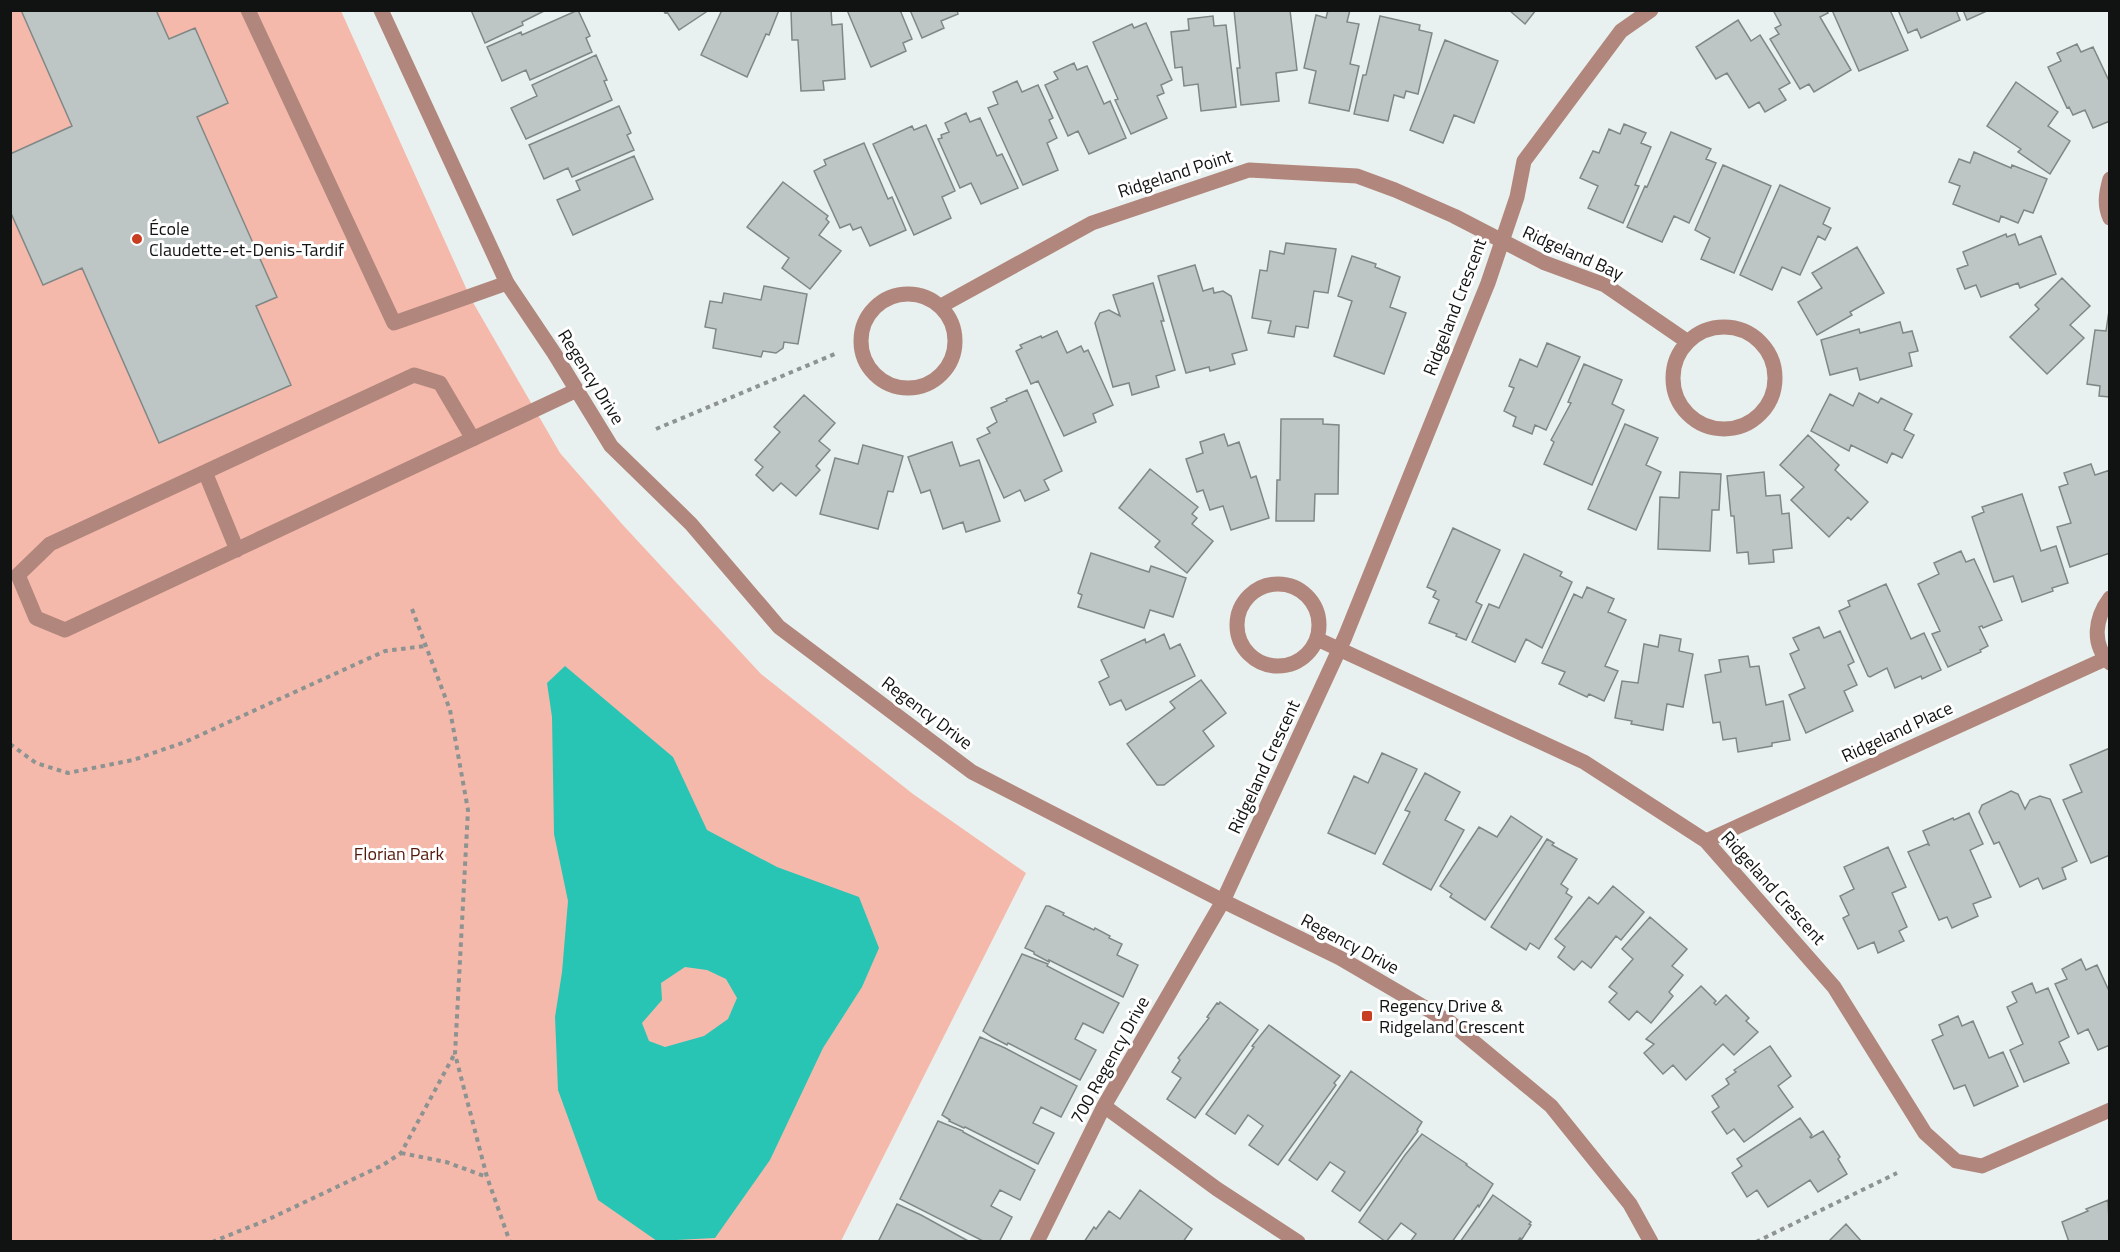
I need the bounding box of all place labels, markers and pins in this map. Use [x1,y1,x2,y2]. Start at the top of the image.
place label: École Claudette-et-Denis-Tardif [149,215,344,263]
marker: École Claudette-et-Denis-Tardif [130,232,144,246]
place label: Regency Drive & Ridgeland Crescent [1379,992,1525,1040]
marker: Regency Drive & Ridgeland Crescent [1360,1009,1374,1023]

